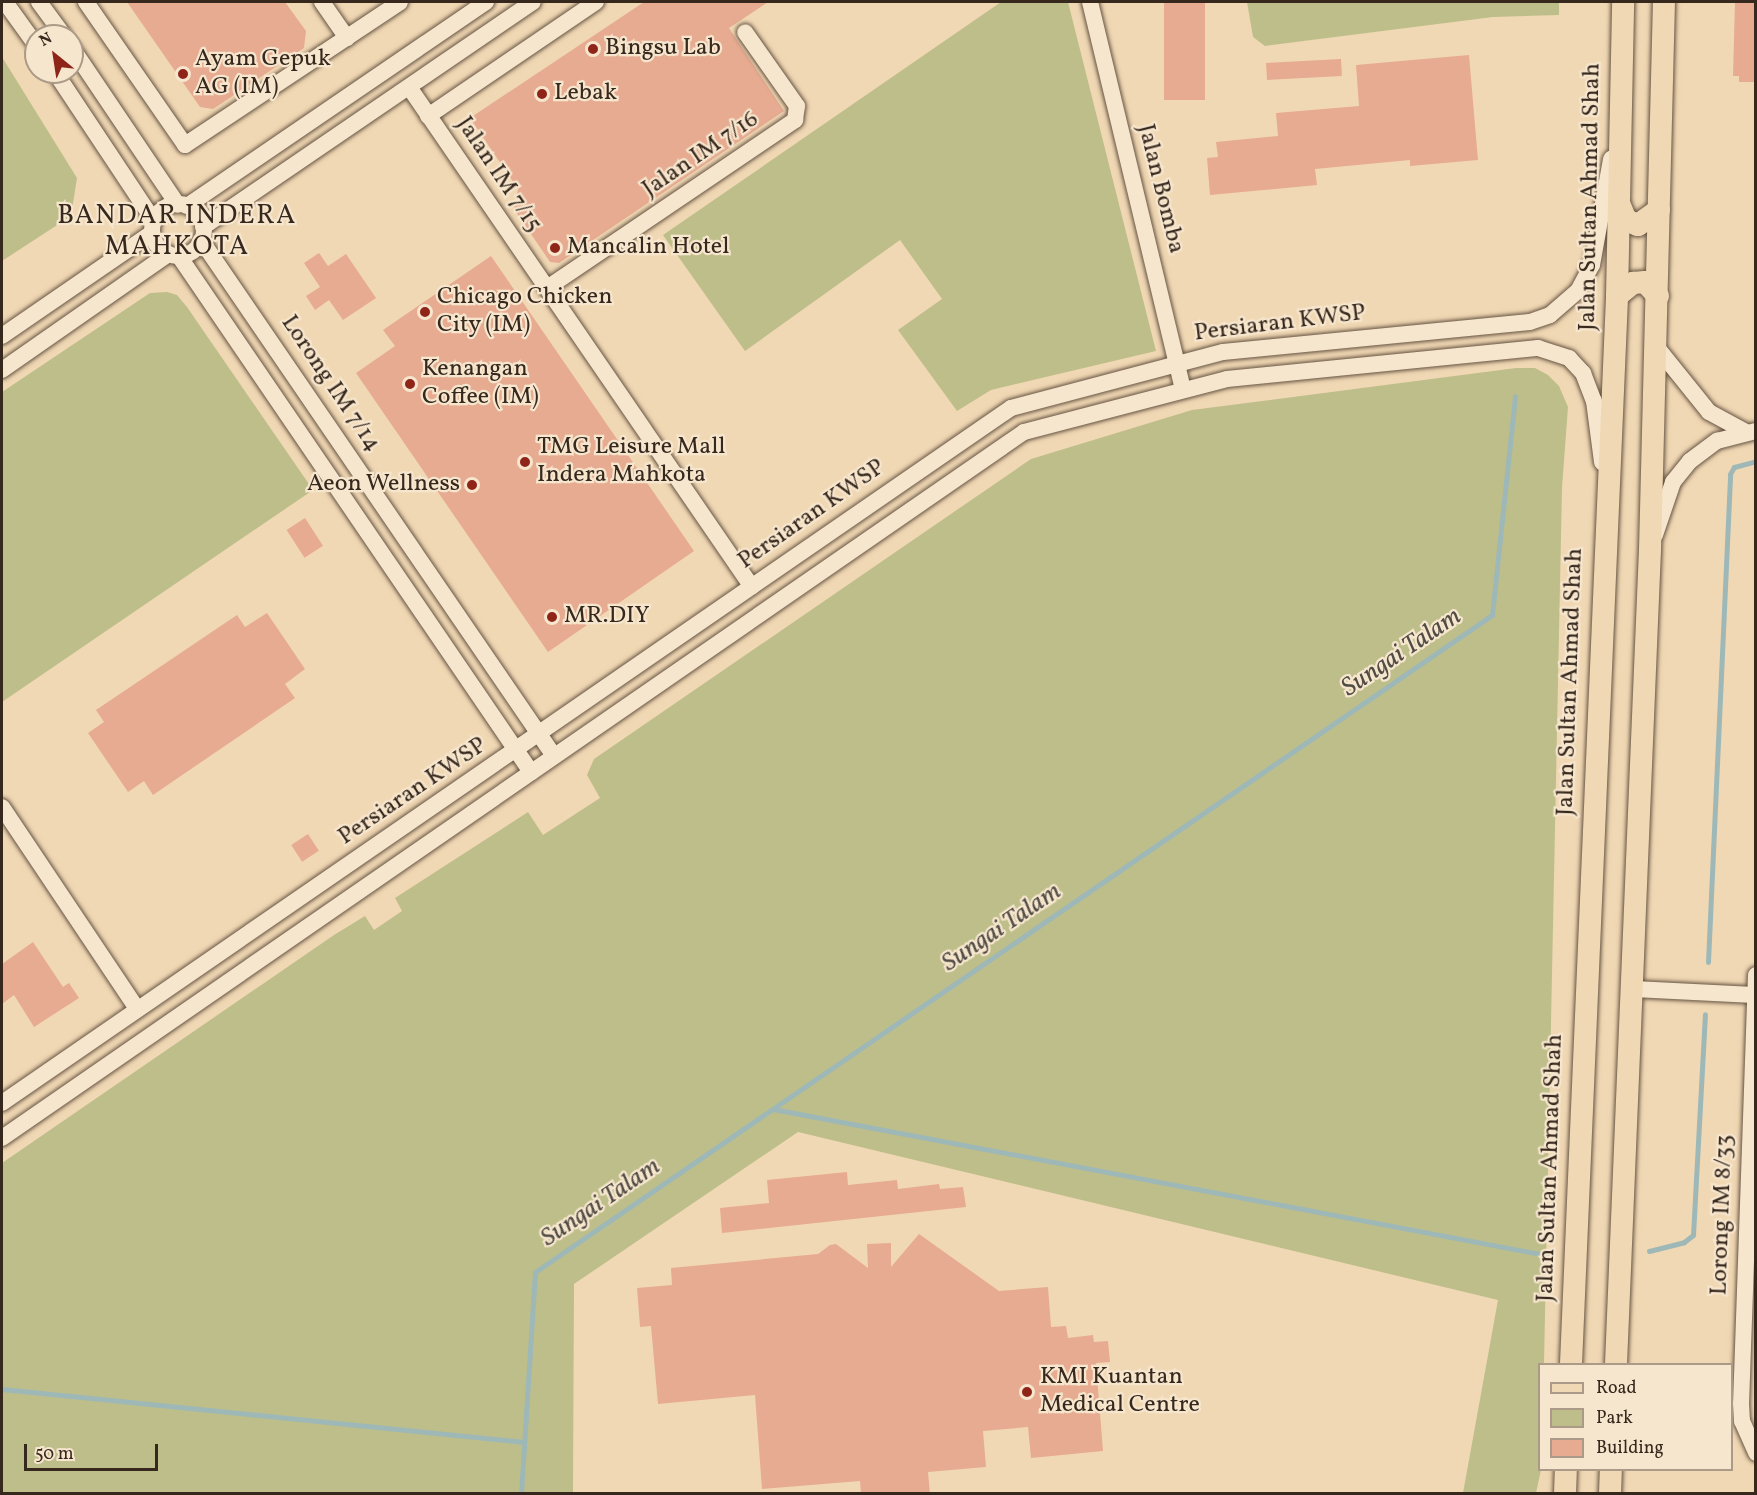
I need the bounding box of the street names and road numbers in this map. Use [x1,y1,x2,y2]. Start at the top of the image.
street label: Jalan Sultan Ahmad Shah [1574,63,1608,331]
street label: Jalan IM 7/16 [637,106,765,204]
street label: Jalan IM 7/15 [449,112,547,238]
street label: Jalan Bomba [1130,121,1190,257]
street label: Persiaran KWSP [1193,299,1367,349]
street label: Lorong IM 7/14 [274,310,386,458]
street label: Persiaran KWSP [733,454,891,576]
street label: Jalan Sultan Ahmad Shah [1552,548,1590,816]
street label: Persiaran KWSP [333,732,493,852]
street label: Jalan Sultan Ahmad Shah [1532,1034,1570,1302]
street label: Lorong IM 8/33 [1706,1134,1740,1296]

